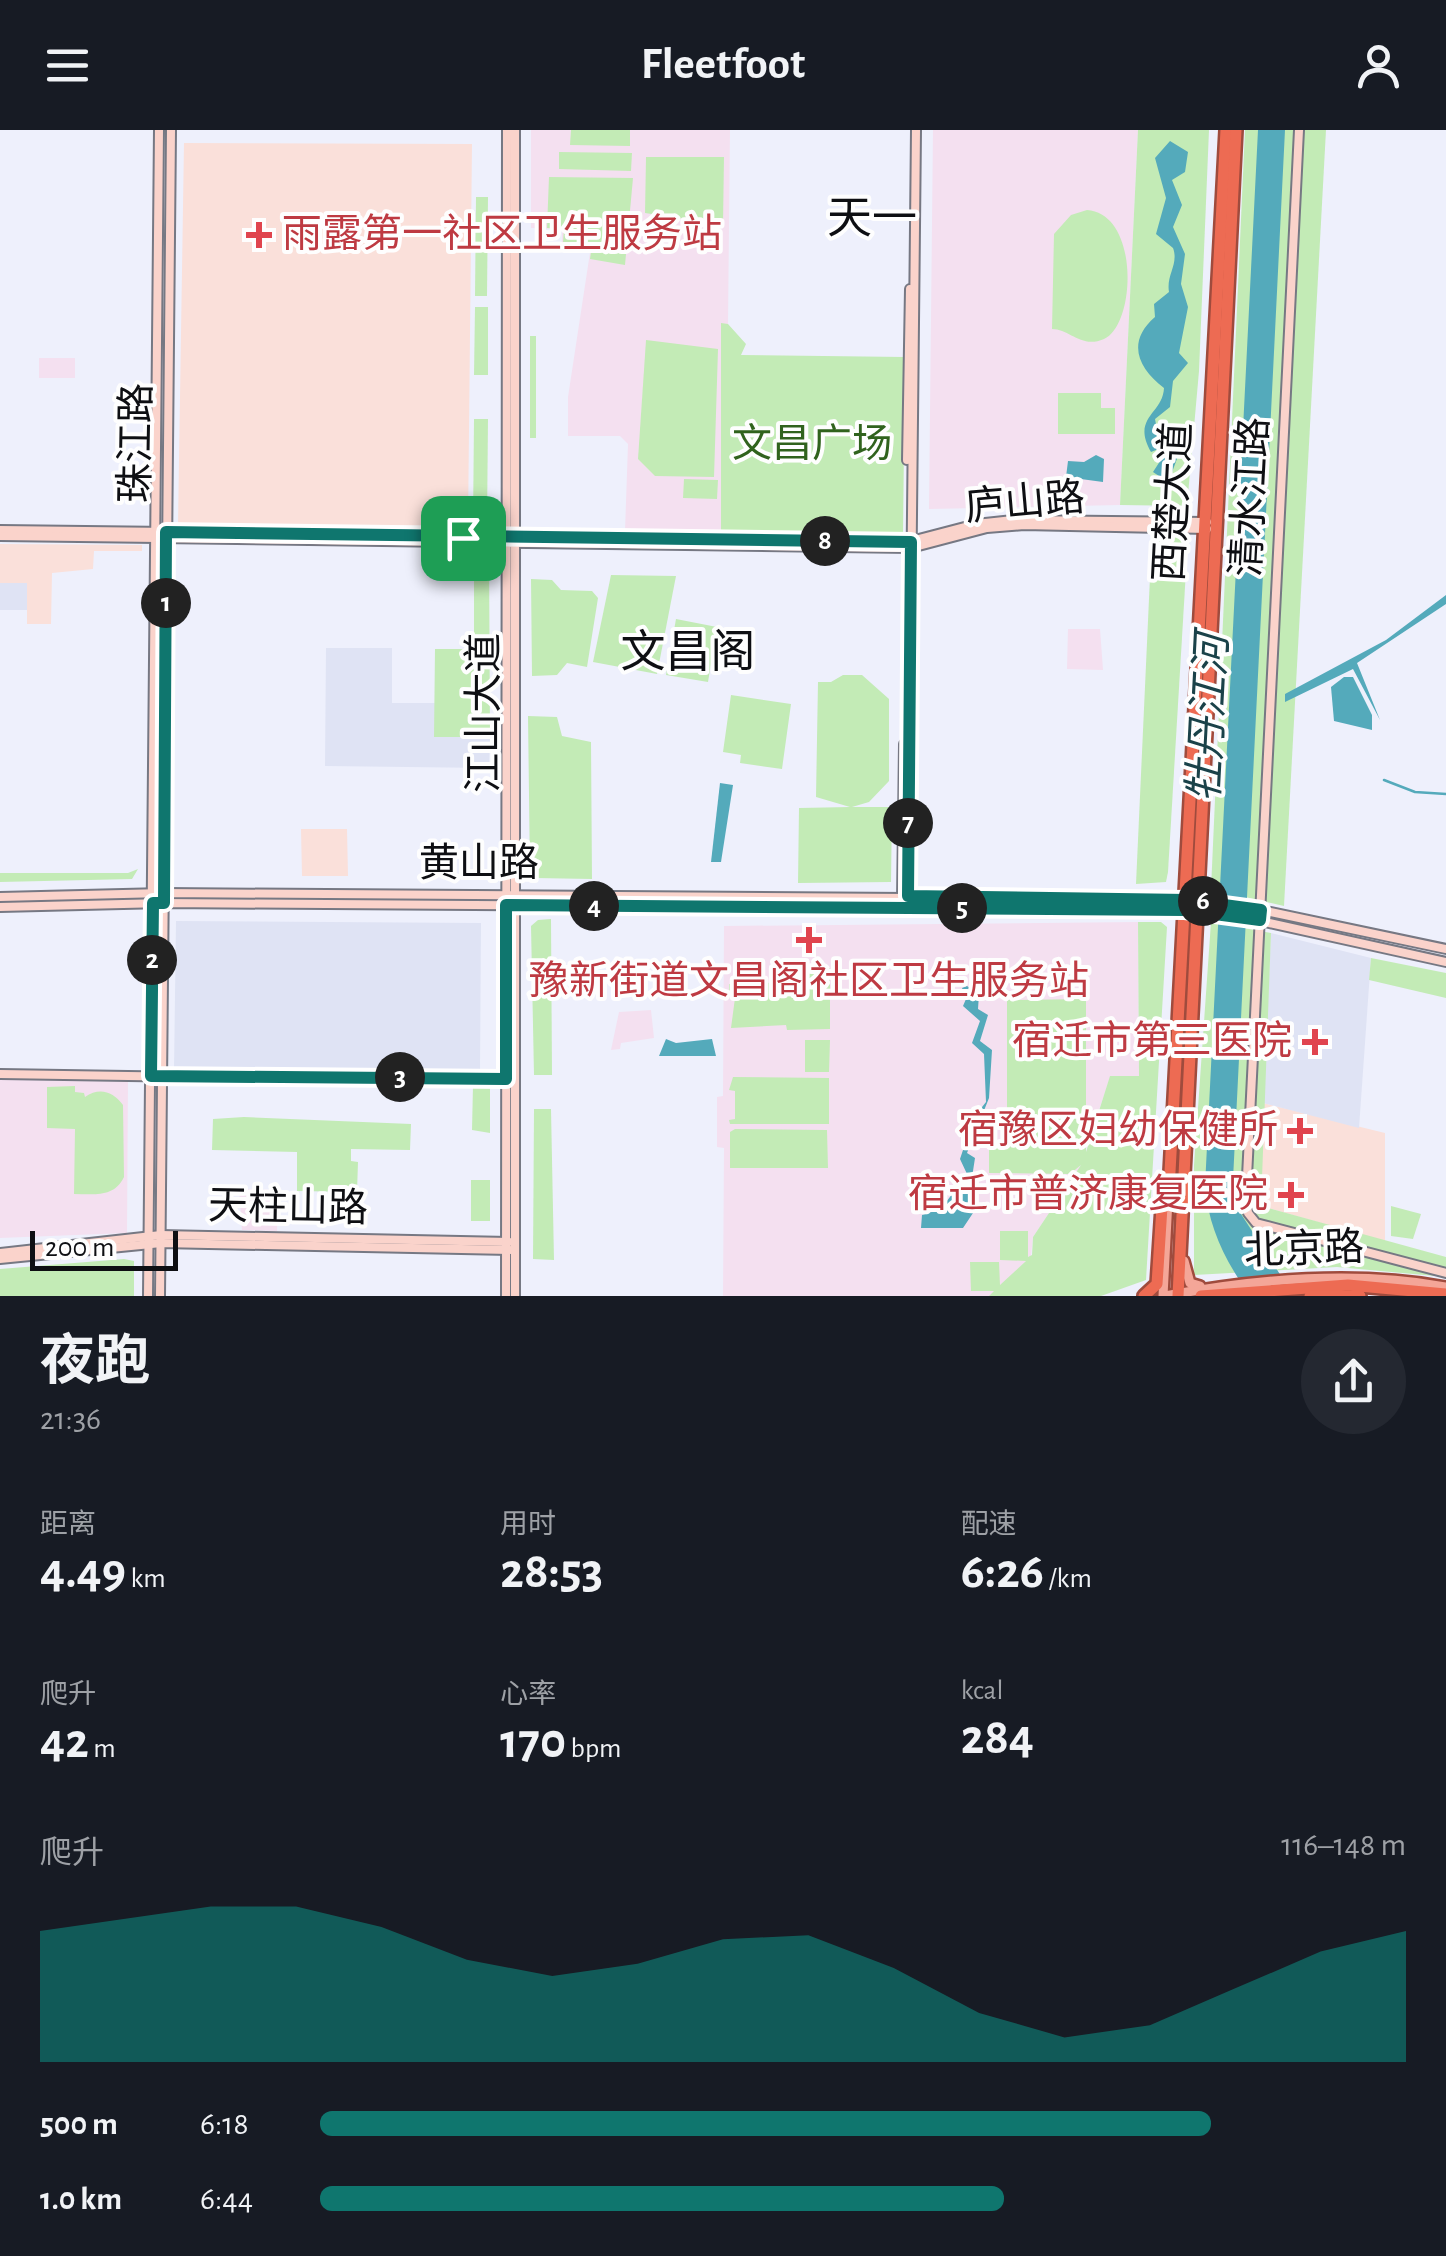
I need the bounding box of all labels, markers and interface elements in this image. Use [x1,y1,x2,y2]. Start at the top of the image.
icon: menu [40,38,95,93]
icon: person [1351,38,1406,93]
text: Fleetfoot [641,42,805,87]
district label: 天一 [827,197,917,242]
place label: 雨露第一社区卫生服务站 [282,213,722,255]
marker: 雨露第一社区卫生服务站 [246,222,272,248]
street label: 珠江路 [114,383,158,503]
street label: 清水江路 [1225,416,1275,578]
street label: 西楚大道 [1148,421,1198,583]
park label: 文昌广场 [732,422,892,465]
street label: 庐山路 [963,476,1087,528]
pin [421,496,506,581]
icon: arrive [436,511,491,566]
pin: 8 [800,516,850,566]
text: 8 [818,527,832,555]
pin: 1 [141,578,191,628]
text: 1 [161,589,171,617]
water label: 牡丹江河 [1182,626,1235,803]
district label: 文昌阁 [620,628,756,676]
street label: 江山大道 [463,633,505,793]
pin: 7 [883,798,933,848]
text: 7 [902,809,914,837]
street label: 黄山路 [419,842,539,884]
pin: 6 [1178,876,1228,926]
pin: 4 [569,881,619,931]
pin: 5 [937,883,987,933]
text: 6 [1196,887,1210,915]
text: 4 [587,892,601,920]
text: 5 [956,894,968,922]
marker: 豫新街道文昌阁社区卫生服务站 [796,927,822,953]
pin: 2 [127,935,177,985]
text: 2 [145,946,159,974]
place label: 豫新街道文昌阁社区卫生服务站 [529,959,1089,1002]
place label: 宿迁市第三医院 [1012,1020,1292,1062]
marker: 宿迁市第三医院 [1302,1029,1328,1055]
pin: 3 [375,1052,425,1102]
text: 3 [394,1063,406,1091]
place label: 宿豫区妇幼保健所 [958,1109,1278,1151]
marker: 宿豫区妇幼保健所 [1287,1118,1313,1144]
place label: 宿迁市普济康复医院 [908,1173,1268,1215]
marker: 宿迁市普济康复医院 [1278,1182,1304,1208]
street label: 天柱山路 [208,1185,368,1229]
street label: 北京路 [1243,1225,1365,1272]
scale bar [30,1226,178,1270]
text: 200 m [45,1234,114,1262]
button: share [1301,1329,1406,1434]
text: 夜跑 [40,1335,150,1390]
text: 21:36 [40,1403,101,1435]
text: 距离 [40,1511,96,1539]
text: 用时 [500,1511,556,1539]
text: 配速 [961,1511,1017,1539]
text: 4.49 [40,1547,126,1597]
text: 28:53 [500,1547,603,1597]
text: 6:26 [961,1547,1044,1597]
text: km [126,1565,166,1593]
text: /km [1044,1565,1092,1593]
text: kcal [961,1677,1003,1705]
text: 爬升 [40,1681,96,1709]
text: 心率 [500,1681,556,1709]
text: 284 [961,1713,1034,1763]
text: 42 [40,1717,89,1767]
text: 170 [500,1717,566,1767]
text: m [89,1735,116,1763]
text: bpm [566,1735,621,1763]
text: 116–148 m [1281,1829,1406,1861]
text: 爬升 [40,1837,104,1869]
text: 500 m [40,2108,118,2140]
text: 6:18 [200,2108,249,2140]
text: 1.0 km [40,2183,122,2215]
text: 6:44 [200,2183,253,2215]

